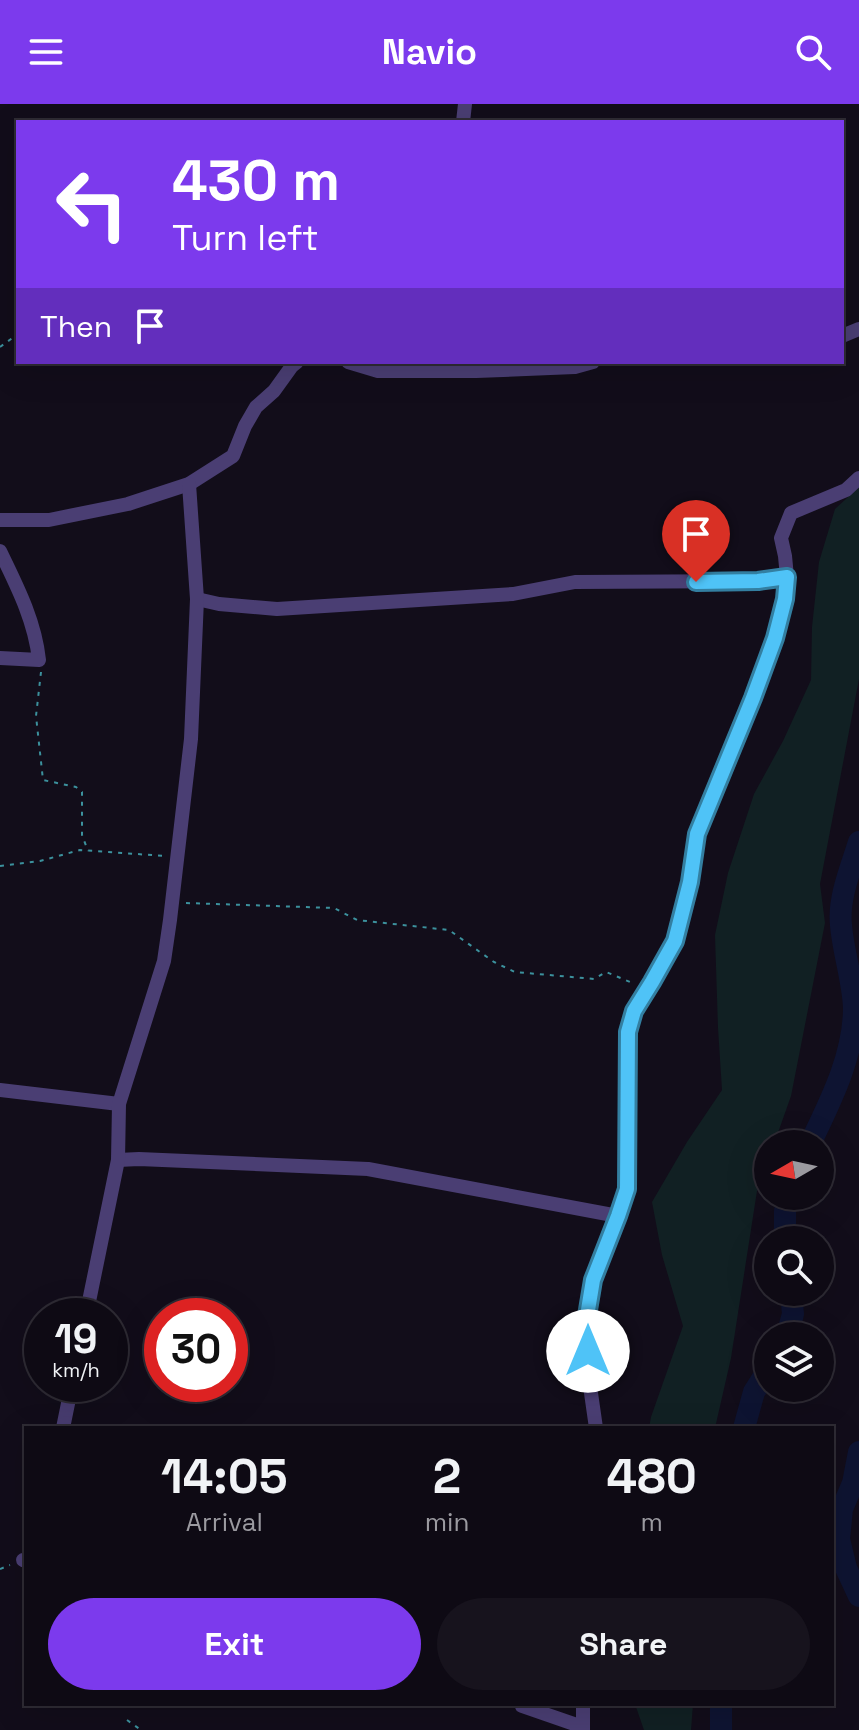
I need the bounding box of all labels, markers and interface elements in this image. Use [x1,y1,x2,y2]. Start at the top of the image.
text: Navio [382,29,477,75]
icon: menu [24,30,68,74]
icon: search [791,30,835,74]
text: 430 m [172,145,340,216]
icon: left [40,152,144,256]
text: Turn left [172,215,319,261]
icon: arrive [128,304,172,348]
text: Then [40,307,112,346]
pin [662,500,730,582]
icon: arrive [674,512,718,556]
north arrow [754,1130,834,1210]
map controls [754,1130,834,1402]
button: search [754,1226,834,1306]
speed limit sign: 30 [144,1298,248,1402]
position arrow [546,1309,630,1393]
text: 19 [55,1314,97,1365]
button: layers [754,1322,834,1402]
text: km/h [52,1357,100,1383]
text: 14:05 [161,1446,288,1507]
text: 2 [433,1446,461,1507]
text: 480 [606,1446,697,1507]
text: Arrival [186,1505,263,1539]
text: min [425,1505,469,1539]
text: m [640,1505,663,1539]
button: Exit [48,1598,421,1690]
button: Share [437,1598,810,1690]

